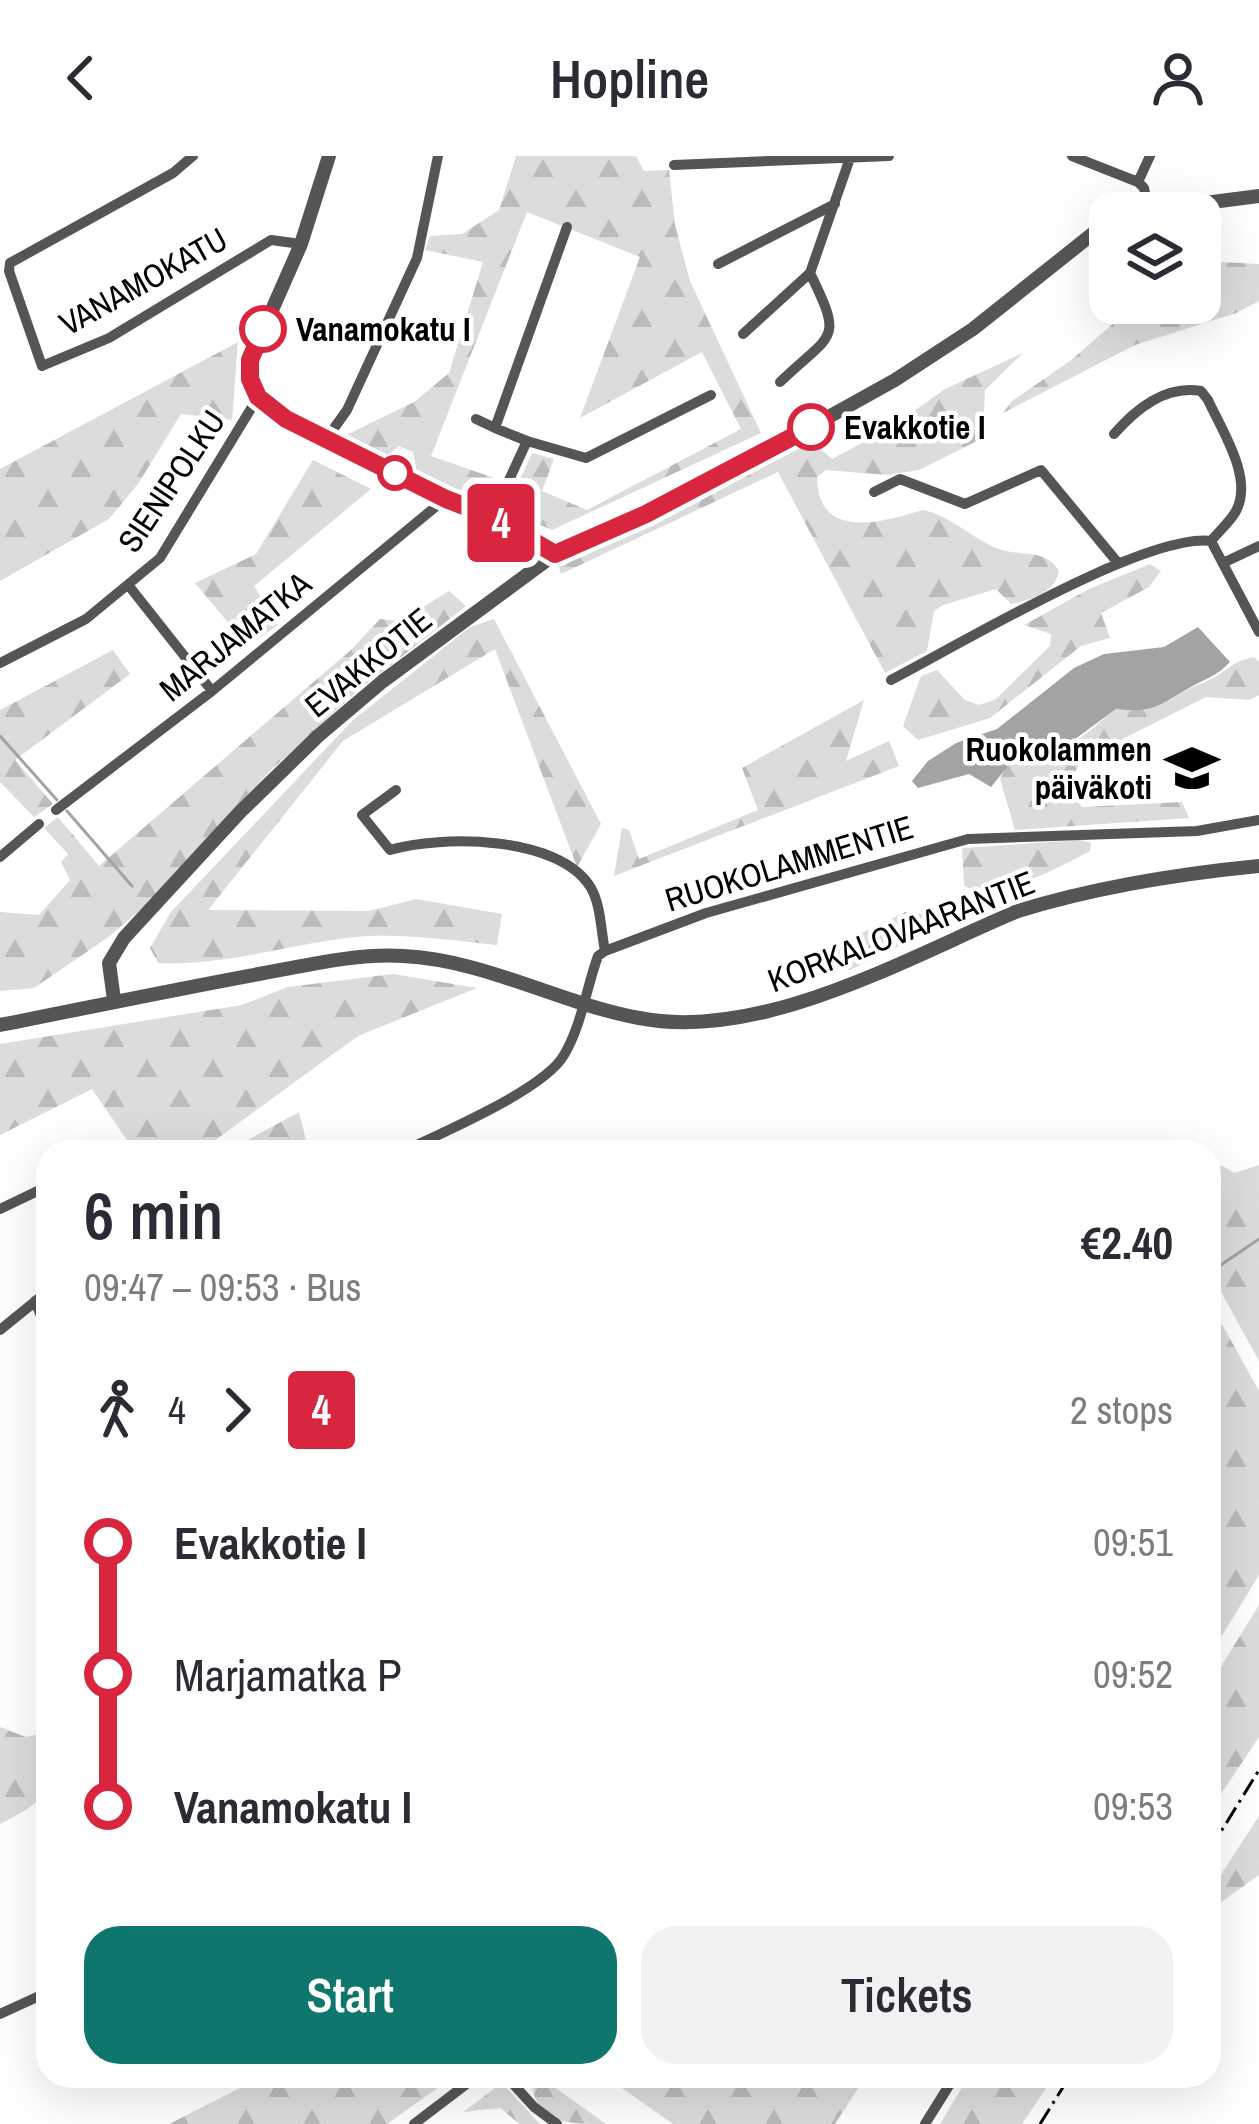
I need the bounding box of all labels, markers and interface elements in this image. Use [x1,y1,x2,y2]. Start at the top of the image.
text: Hopline [550,42,709,115]
icon: back [48,45,114,111]
icon: person [1145,45,1211,111]
map controls [1089,192,1221,324]
button: layers [1089,192,1221,324]
street label: VANAMOKATU [51,217,235,345]
marker: Vanamokatu I [241,307,285,351]
place label: Vanamokatu I [296,307,470,351]
street label: SIENIPOLKU [107,401,235,561]
marker: Evakkotie I [789,405,833,449]
place label: Evakkotie I [844,405,985,449]
unlabelled marker [379,457,411,489]
line badge: 4 [462,484,540,562]
text: 4 [491,495,511,551]
street label: MARJAMATKA [150,561,321,711]
street label: EVAKKOTIE [295,597,441,727]
place label: Ruokolammen päiväkoti [966,727,1152,809]
school or university icon: Ruokolammen päiväkoti [1163,739,1221,797]
street label: RUOKOLAMMENTIE [660,804,918,922]
street label: KORKALOVAARANTIE [761,860,1041,1002]
text: 6 min [84,1171,223,1260]
text: €2.40 [1081,1212,1173,1273]
text: 09:47 – 09:53 · Bus [84,1261,361,1313]
icon: walk [84,1377,150,1443]
icon: forward [204,1377,270,1443]
text: 4 [312,1382,331,1438]
text: 4 [168,1384,186,1436]
text: 2 stops [1070,1384,1173,1436]
text: Evakkotie I [174,1512,367,1573]
text: 09:51 [1093,1516,1173,1568]
text: Marjamatka P [174,1644,402,1705]
text: 09:52 [1093,1648,1173,1700]
text: Vanamokatu I [174,1776,412,1837]
text: 09:53 [1093,1780,1173,1832]
button: Start [84,1926,617,2064]
button: Tickets [641,1926,1173,2064]

